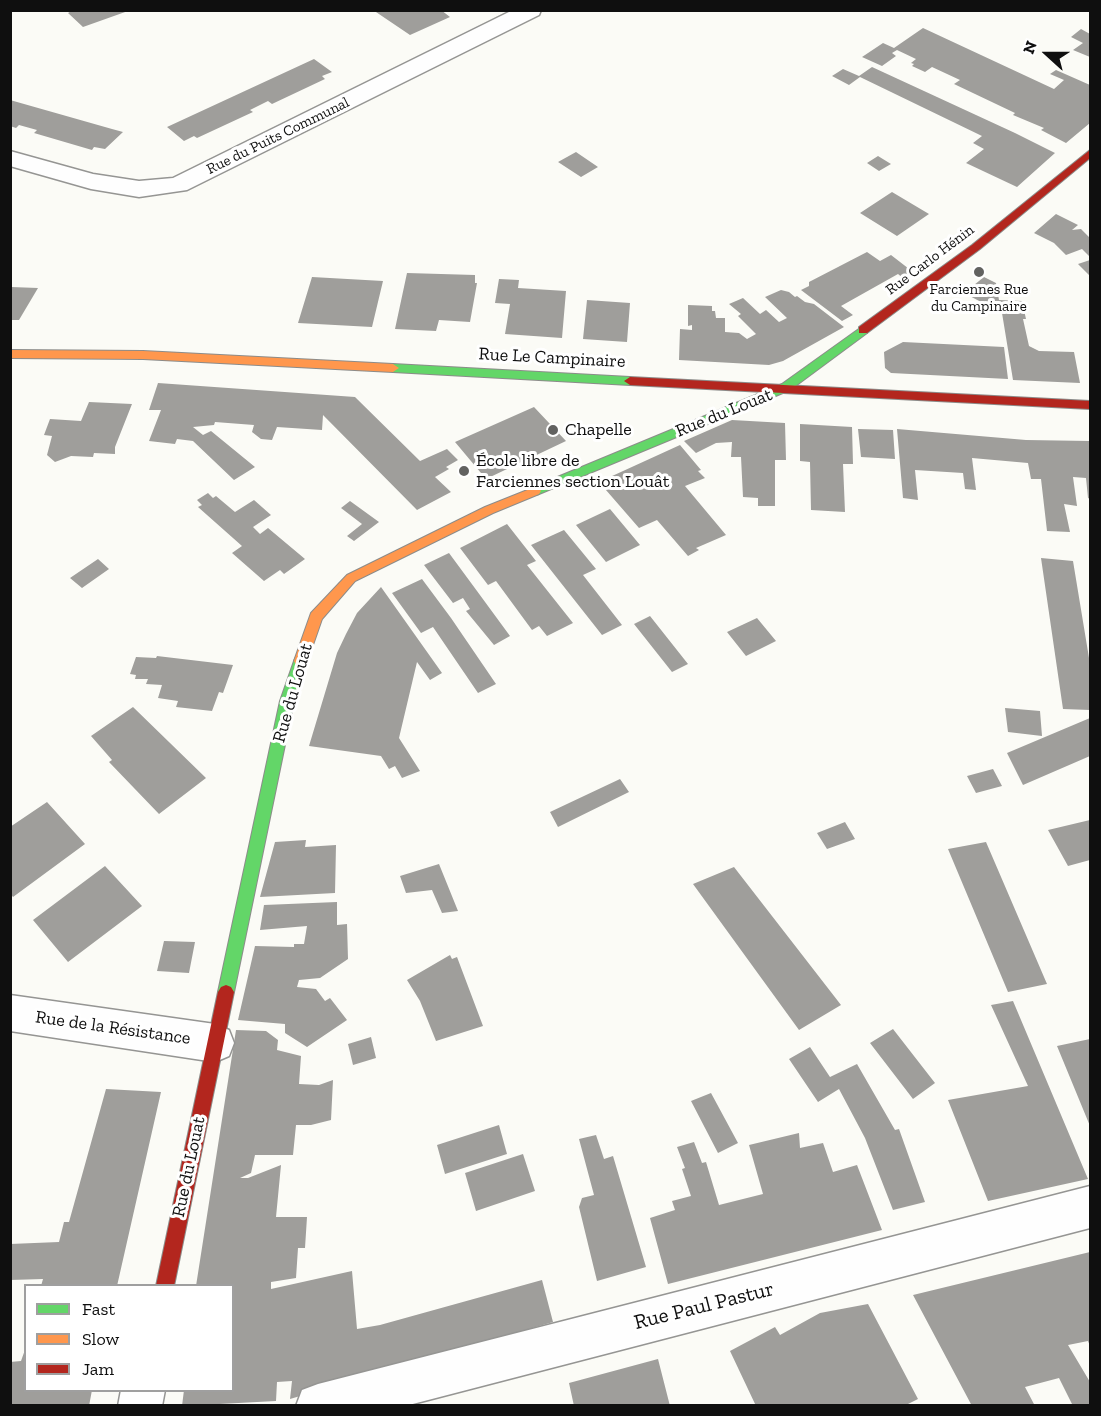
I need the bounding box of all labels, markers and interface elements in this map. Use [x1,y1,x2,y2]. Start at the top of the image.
north arrow [1017,24,1077,84]
text: N [1019,38,1041,56]
street label: Rue du Puits Communal [204,94,352,178]
street label: Rue Carlo Hénin [882,221,978,299]
marker: Farciennes Rue du Campinaire [972,265,986,279]
place label: Farciennes Rue du Campinaire [930,281,1028,316]
street label: Rue Le Campinaire [478,343,626,373]
street label: Rue du Louat [673,384,775,442]
place label: Chapelle [565,419,632,441]
marker: Chapelle [546,423,560,437]
place label: École libre de Farciennes section Louât [476,450,669,492]
marker: École libre de Farciennes section Louât [457,464,471,478]
street label: Rue du Louat [269,641,317,745]
street label: Rue de la Résistance [34,1006,192,1050]
street label: Rue du Louat [168,1115,210,1219]
street label: Rue Paul Pastur [631,1276,777,1336]
legend [24,1284,234,1392]
text: Fast [82,1298,115,1320]
text: Slow [82,1328,119,1350]
text: Jam [82,1358,114,1380]

